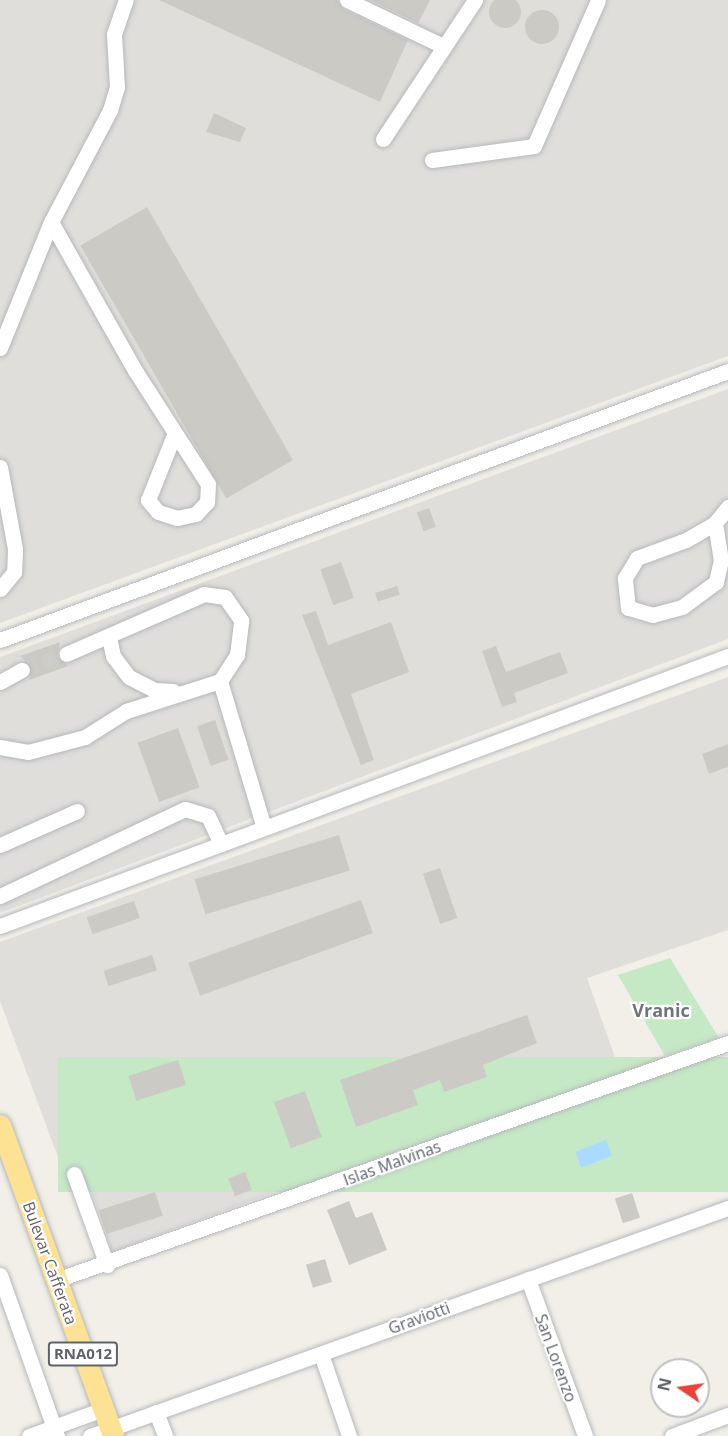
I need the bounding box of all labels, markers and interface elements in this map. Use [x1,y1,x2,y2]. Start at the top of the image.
district label: Vranic [632,999,690,1021]
street label: Islas Malvinas [341,1136,443,1190]
street label: Bulevar Cafferata [19,1199,81,1327]
street label: Graviotti [386,1298,452,1338]
street label: San Lorenzo [531,1311,581,1405]
road number: RNA012 [47,1342,119,1366]
north arrow [650,1358,710,1418]
text: N [652,1376,677,1393]

